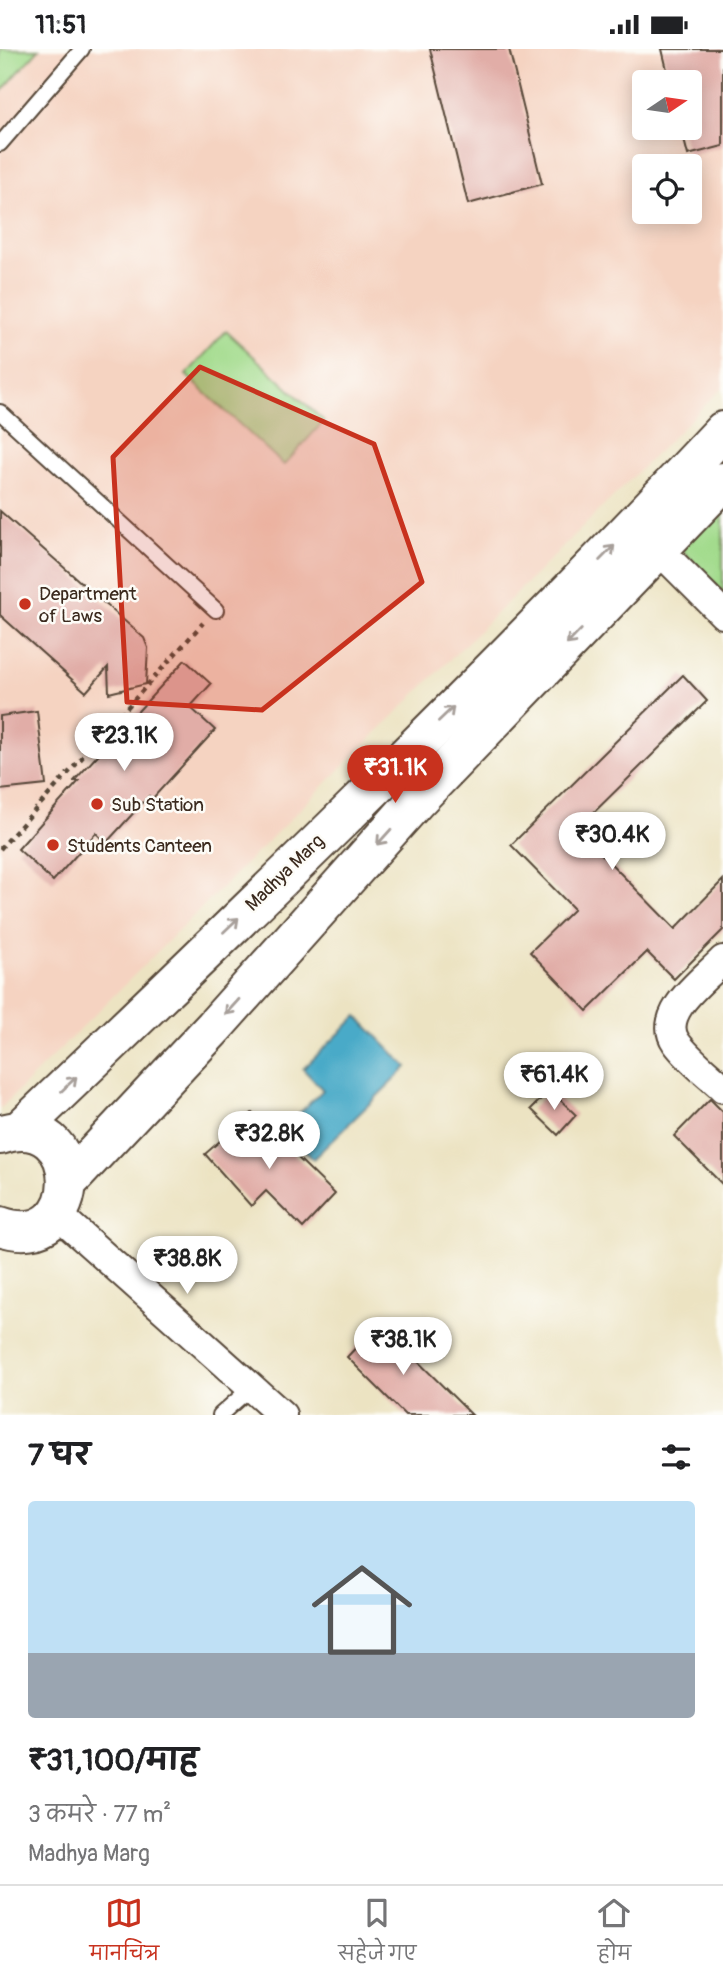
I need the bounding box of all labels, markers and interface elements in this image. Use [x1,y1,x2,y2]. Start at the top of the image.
text: 11:51 [35,9,87,41]
north arrow [632,70,702,140]
map controls [632,70,702,224]
button: locate [632,154,702,224]
one-way arrow [598,544,615,561]
place label: Department of Laws [39,582,137,628]
marker: Department of Laws [17,596,33,612]
one-way arrow [565,628,582,645]
one-way arrow [437,705,454,722]
pin: ₹23.1K [67,713,181,773]
text: ₹23.1K [91,721,157,750]
pin: ₹31.1K [338,745,452,805]
text: ₹31.1K [363,753,427,782]
place label: Sub Station [111,793,204,817]
marker: Sub Station [89,796,105,812]
pin: ₹30.4K [555,813,669,872]
text: ₹30.4K [575,820,649,849]
one-way arrow [376,828,392,846]
street label: Madhya Marg [240,829,329,916]
place label: Students Canteen [67,834,212,858]
marker: Students Canteen [45,837,61,853]
one-way arrow [222,916,239,933]
one-way arrow [224,998,240,1016]
pin: ₹61.4K [497,1053,611,1112]
text: ₹61.4K [520,1060,588,1089]
one-way arrow [60,1075,77,1092]
pin: ₹32.8K [212,1111,326,1171]
text: ₹32.8K [234,1119,304,1148]
pin: ₹38.8K [130,1237,244,1296]
text: ₹38.8K [153,1244,221,1273]
pin: ₹38.1K [346,1317,460,1377]
text: ₹38.1K [370,1325,436,1354]
text: 7 घर [28,1437,90,1474]
icon: filters [657,1438,695,1476]
icon: home [299,1547,425,1673]
text: ₹31,100/माह [28,1742,198,1779]
text: 3 कमरे · 77 m² [28,1800,171,1829]
text: Madhya Marg [28,1839,150,1868]
tab: मानचित्र [90,1894,159,1974]
tab: सहेजे गए [338,1894,416,1974]
tab: होम [595,1894,633,1974]

